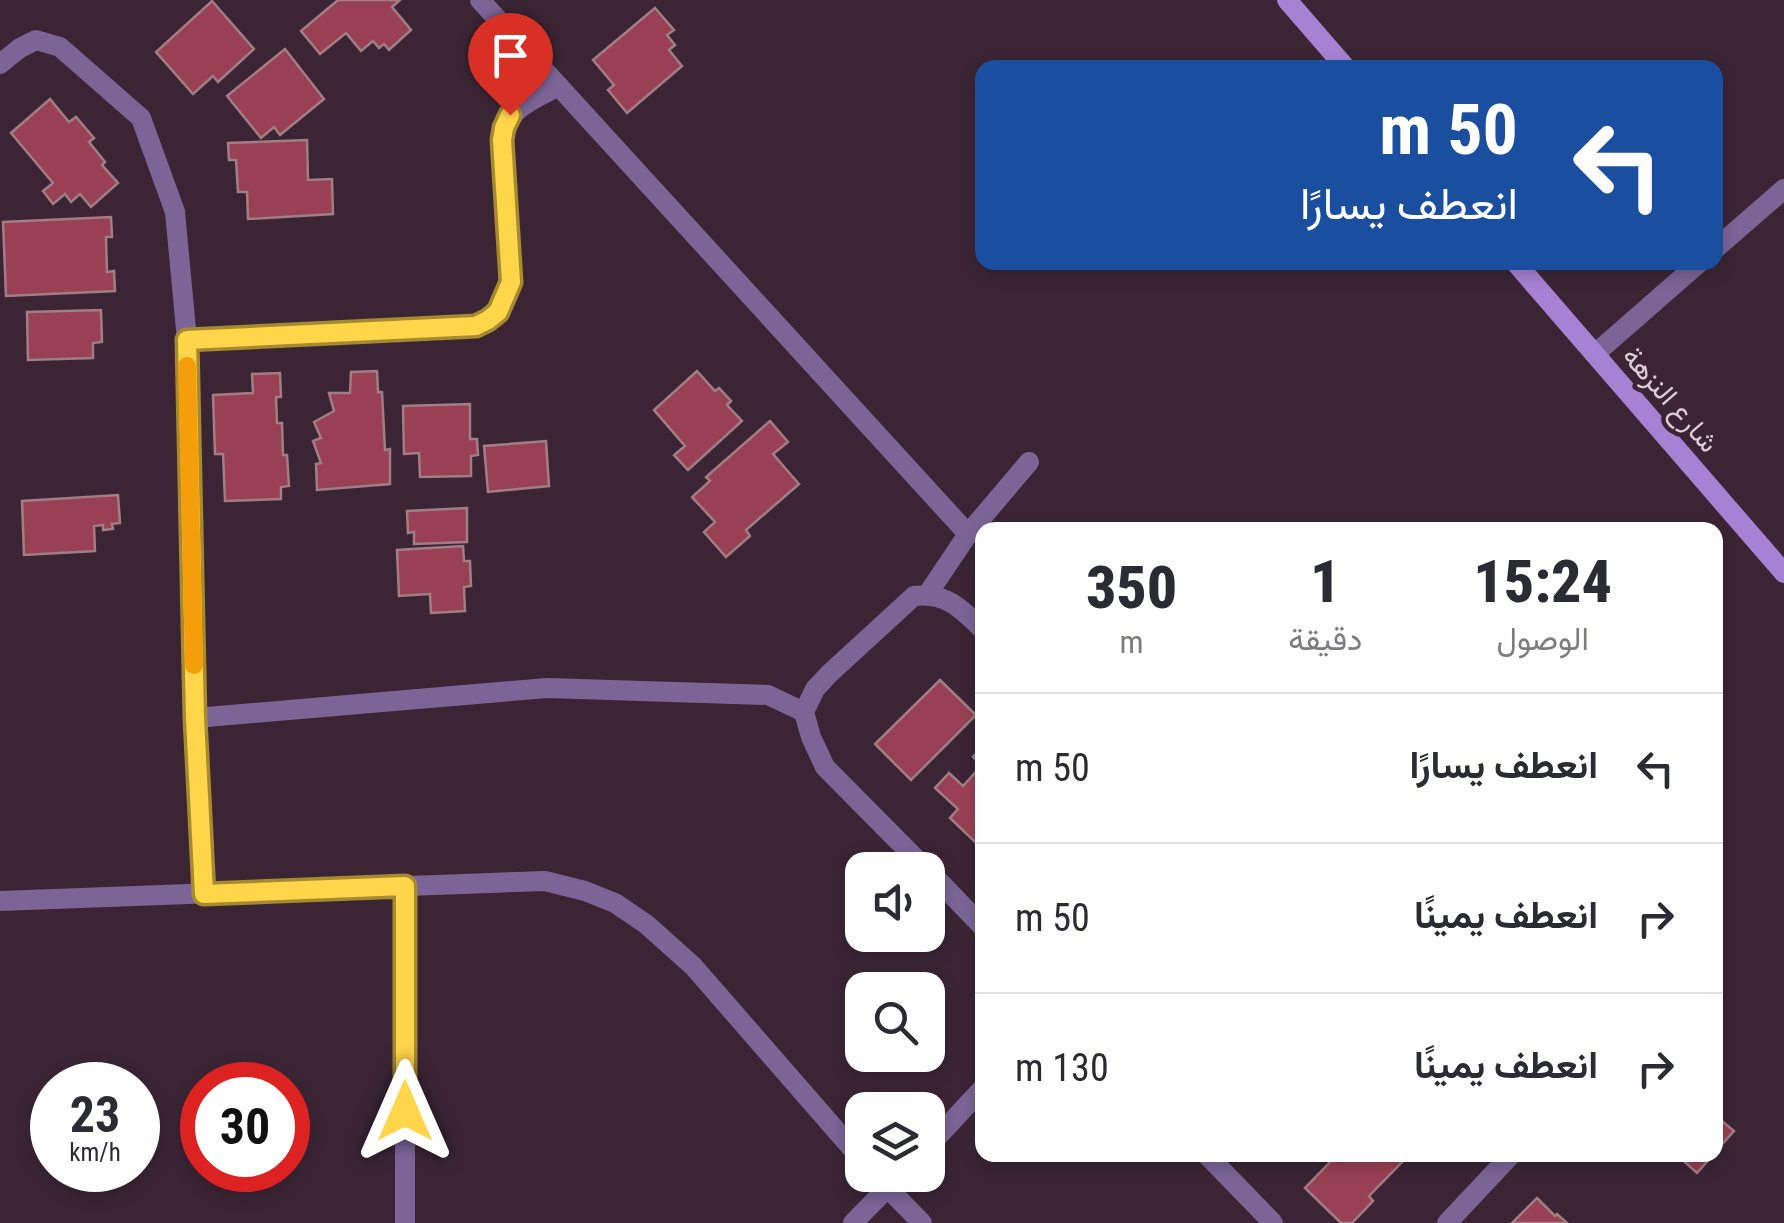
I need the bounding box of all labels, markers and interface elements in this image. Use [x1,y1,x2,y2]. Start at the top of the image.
pin [468,13,553,116]
icon: arrive [483,28,538,83]
text: 50 m [1379,89,1518,171]
icon: left [1553,100,1683,230]
text: انعطف يسارًا [1300,177,1518,230]
street label: شارع النزهة [1614,340,1726,460]
text: 1 [1310,546,1341,617]
text: 15:24 [1473,546,1612,617]
text: 350 [1086,552,1177,623]
text: دقيقة [1288,620,1362,658]
text: الوصول [1496,620,1589,658]
text: m [1120,623,1144,661]
icon: left [1628,741,1683,796]
text: انعطف يسارًا [1409,743,1598,787]
text: 50 m [1015,746,1090,790]
map controls [845,852,945,1192]
button: sound [845,852,945,952]
icon: right [1628,891,1683,946]
text: انعطف يمينًا [1414,893,1598,937]
text: 50 m [1015,896,1090,940]
button: search [845,972,945,1072]
icon: right [1628,1041,1683,1096]
text: انعطف يمينًا [1414,1043,1598,1087]
text: 130 m [1015,1046,1109,1090]
position arrow [353,1059,457,1163]
speed limit sign: 30 [180,1062,310,1192]
text: 23 [70,1086,120,1144]
button: layers [845,1092,945,1192]
text: km/h [69,1138,121,1167]

